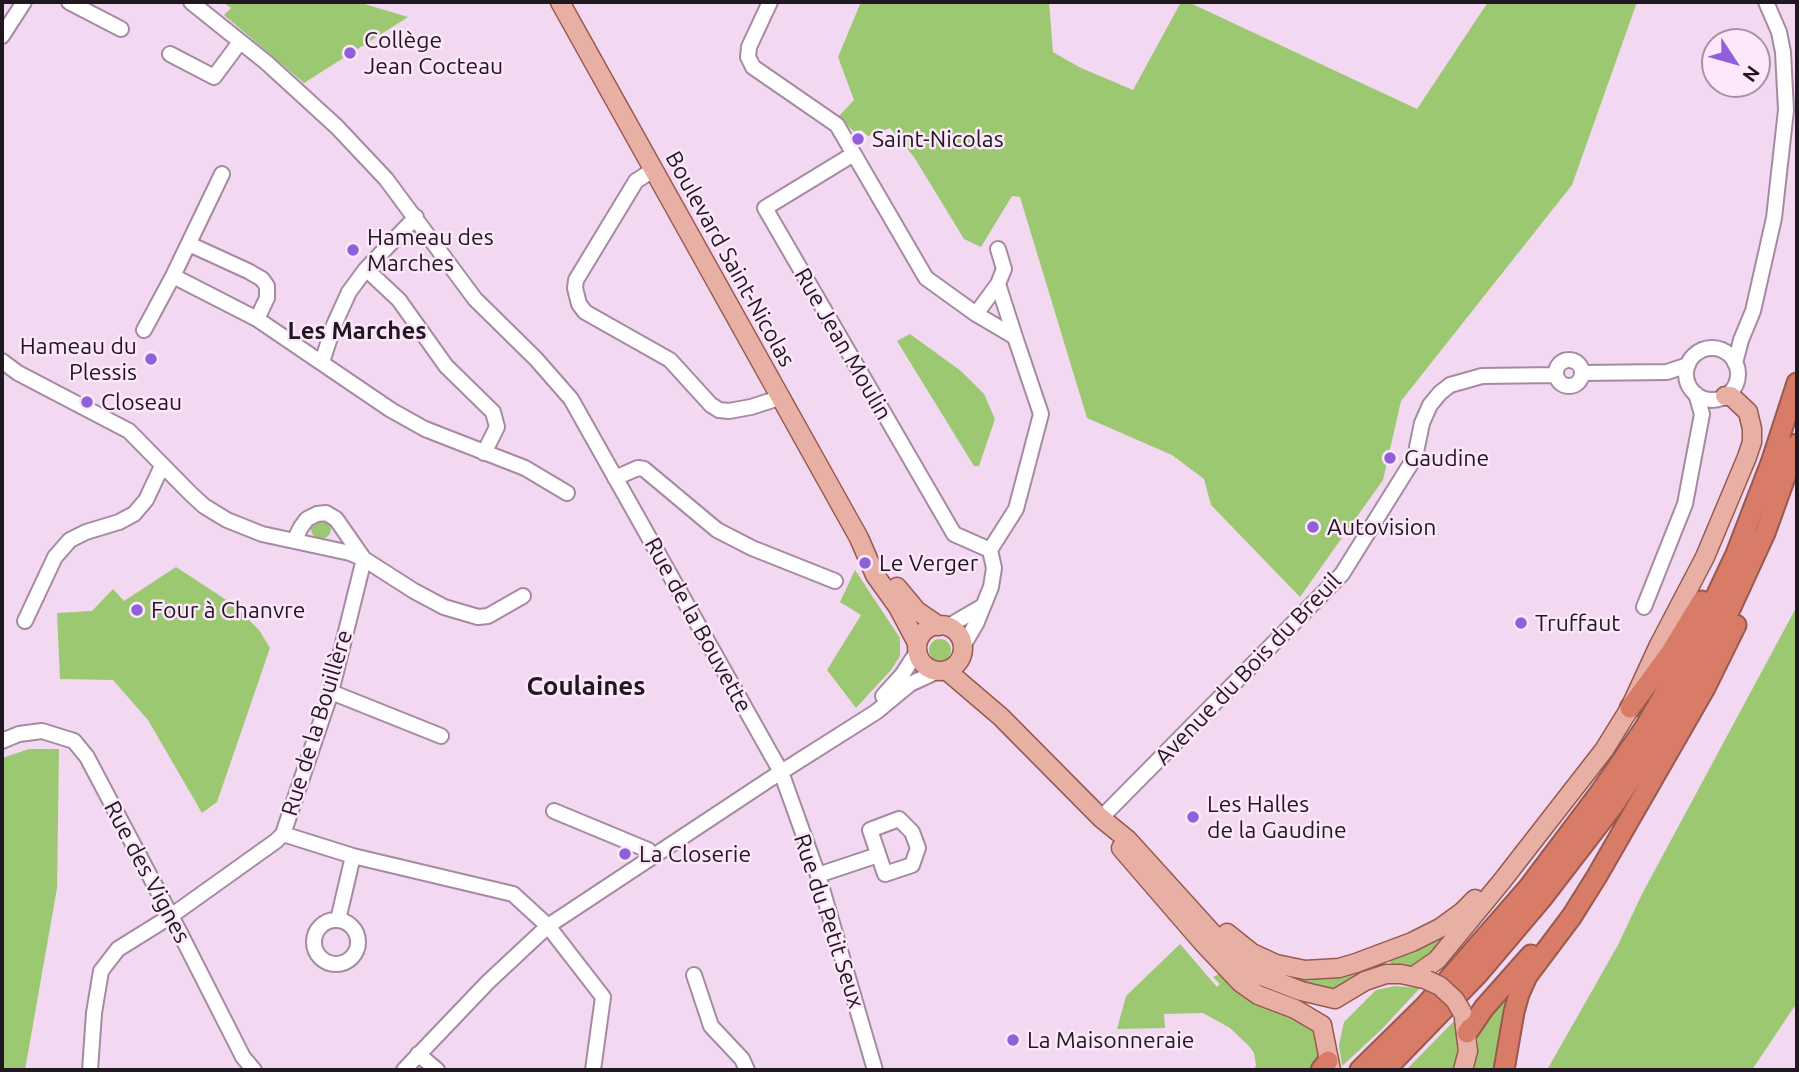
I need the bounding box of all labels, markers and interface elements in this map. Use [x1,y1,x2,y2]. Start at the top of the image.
place label: Collège Jean Cocteau [364,26,503,80]
north arrow [1701,28,1771,98]
marker: Collège Jean Cocteau [342,45,358,61]
text: N [1738,62,1764,86]
place label: Saint-Nicolas [872,125,1004,153]
marker: Saint-Nicolas [850,131,866,147]
street label: Boulevard Saint-Nicolas [659,146,801,372]
place label: Hameau des Marches [367,223,494,277]
marker: Hameau des Marches [345,242,361,258]
street label: Rue Jean Moulin [788,263,898,425]
district label: Les Marches [287,317,427,345]
place label: Hameau du Plessis [20,332,137,386]
marker: Hameau du Plessis [143,351,159,367]
place label: Closeau [101,388,182,416]
marker: Closeau [79,394,95,410]
place label: Gaudine [1404,444,1489,472]
marker: Gaudine [1382,450,1398,466]
place label: Autovision [1327,513,1436,541]
marker: Autovision [1305,519,1321,535]
street label: Rue de la Bouvette [638,533,758,717]
place label: Le Verger [879,549,978,577]
marker: Le Verger [857,555,873,571]
street label: Avenue du Bois du Breuil [1149,567,1347,771]
place label: Four à Chanvre [151,596,305,624]
marker: Four à Chanvre [129,602,145,618]
place label: Truffaut [1535,609,1620,637]
marker: Truffaut [1513,615,1529,631]
street label: Rue de la Bouillère [276,627,358,819]
district label: Coulaines [526,670,646,702]
place label: Les Halles de la Gaudine [1207,790,1347,844]
street label: Rue des Vignes [98,796,196,948]
marker: Les Halles de la Gaudine [1185,809,1201,825]
street label: Rue du Petit Seux [788,830,870,1012]
place label: La Closerie [639,840,751,868]
marker: La Closerie [617,846,633,862]
place label: La Maisonneraie [1027,1026,1194,1054]
marker: La Maisonneraie [1005,1032,1021,1048]

